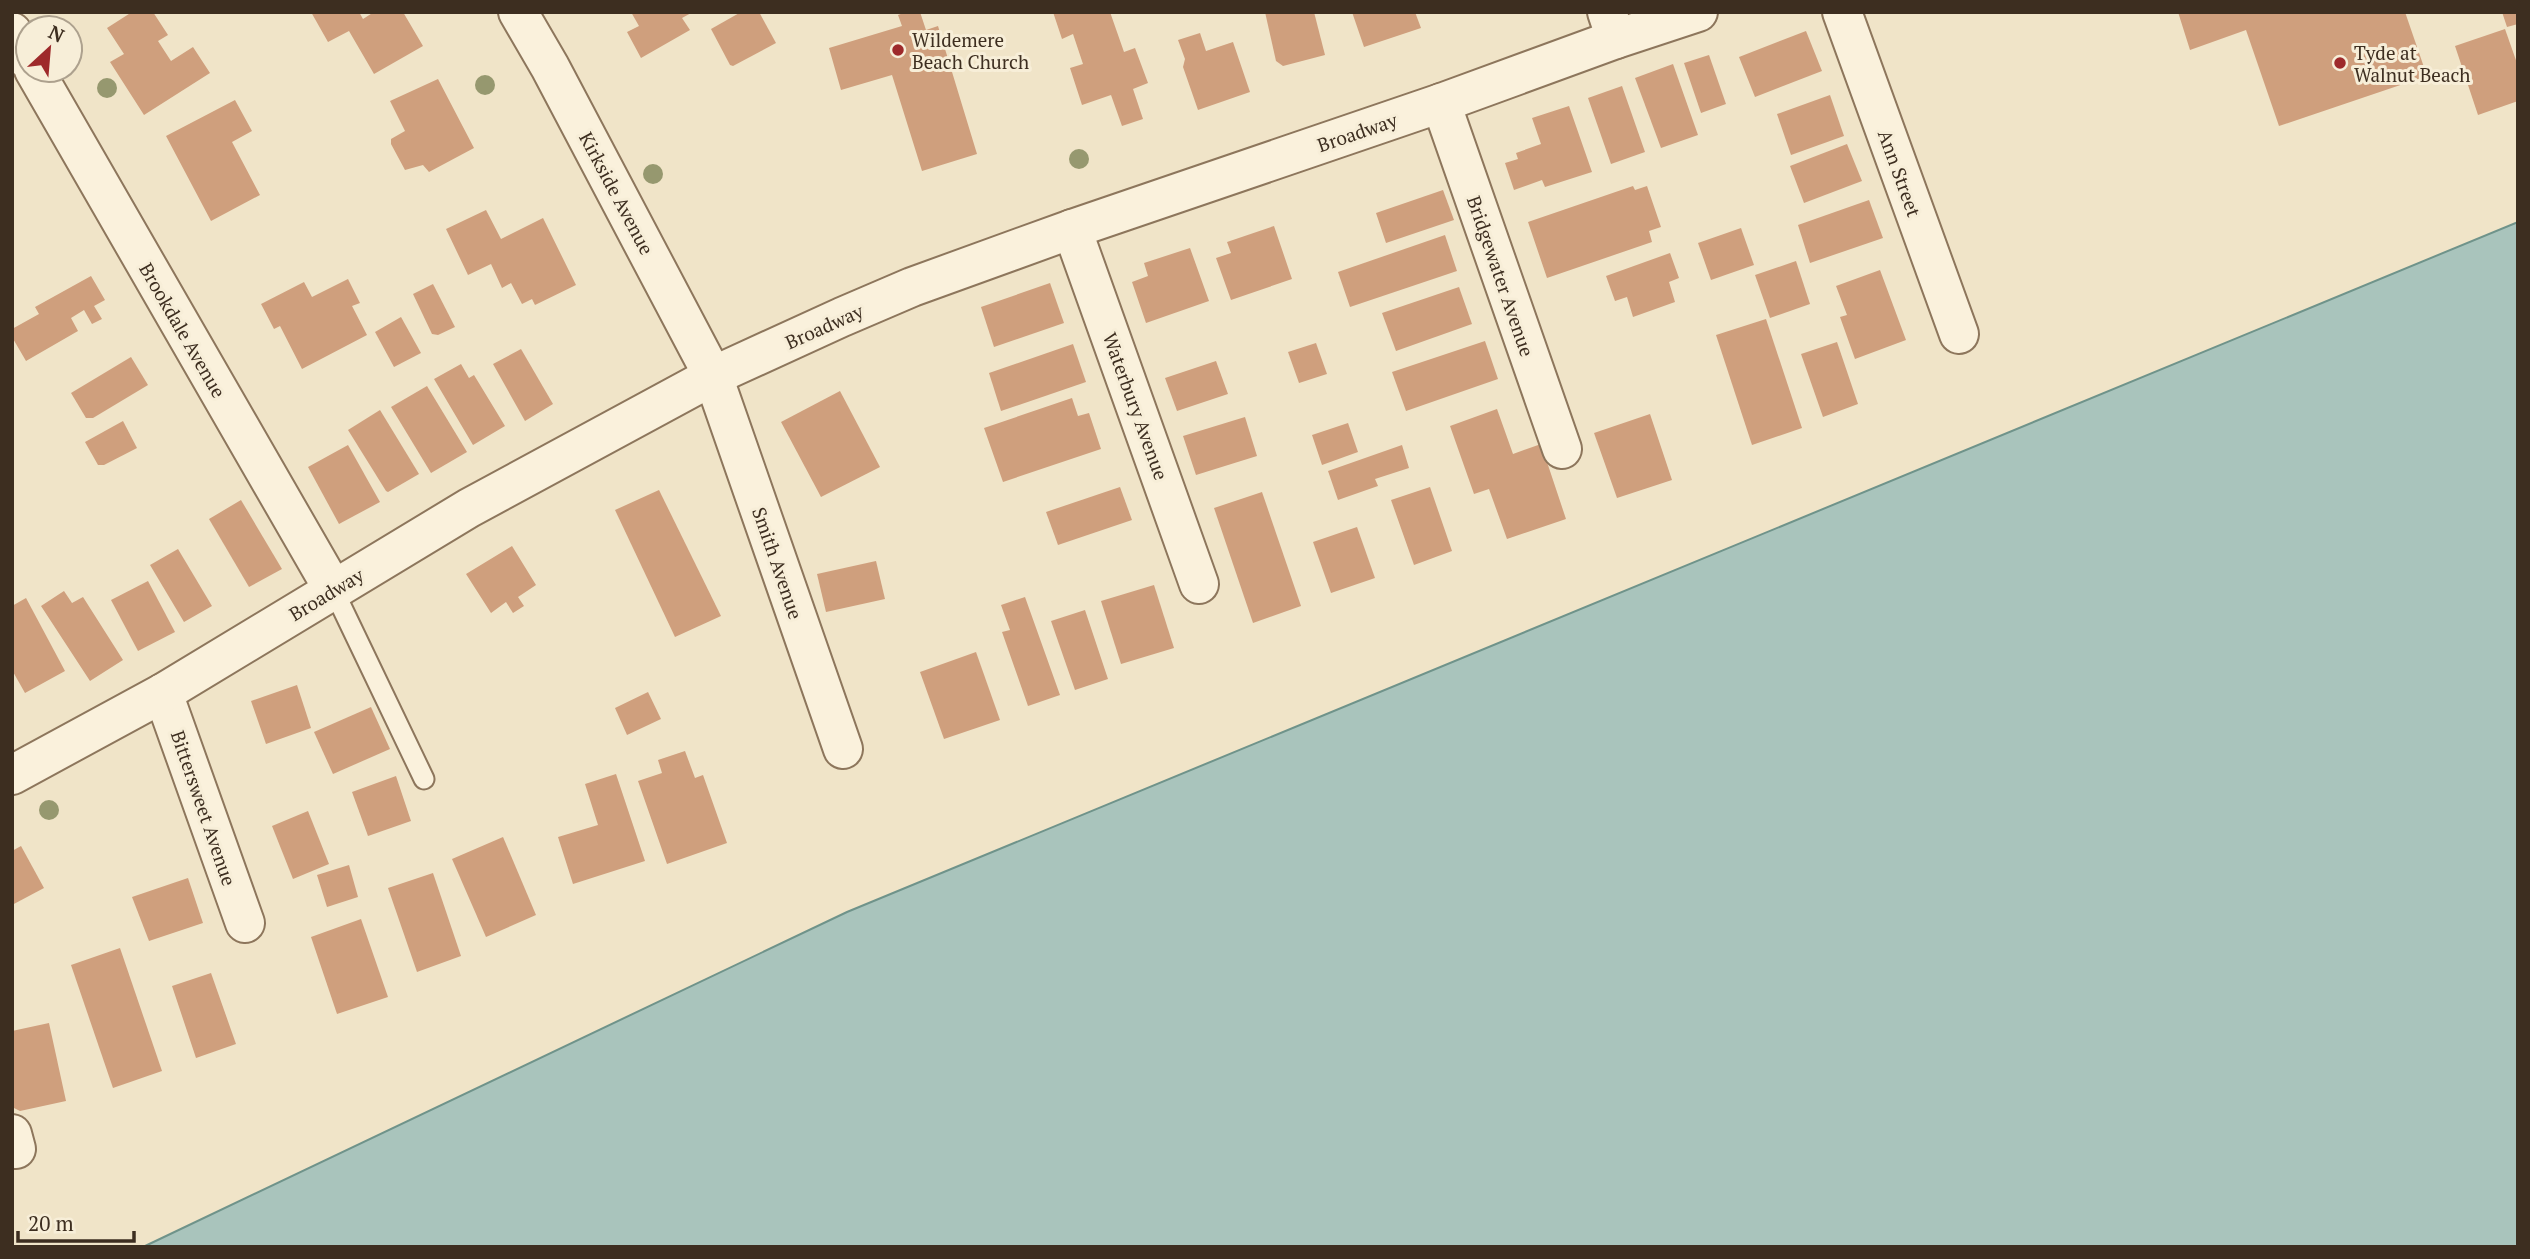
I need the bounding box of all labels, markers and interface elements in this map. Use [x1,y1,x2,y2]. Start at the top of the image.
north arrow [14,14,84,84]
text: N [45,19,69,48]
place label: Wildemere Beach Church [912,27,1029,74]
place label: Tyde at Walnut Beach [2354,40,2471,87]
marker: Wildemere Beach Church [890,42,906,58]
marker: Tyde at Walnut Beach [2332,55,2348,71]
street label: Broadway [1314,107,1401,157]
street label: Ann Street [1873,126,1927,220]
street label: Kirkside Avenue [574,127,660,259]
street label: Bridgewater Avenue [1462,192,1540,360]
street label: Brookdale Avenue [134,258,232,402]
street label: Broadway [781,298,867,354]
street label: Waterbury Avenue [1098,329,1174,483]
street label: Smith Avenue [747,504,809,622]
street label: Broadway [284,562,368,626]
street label: Bittersweet Avenue [166,727,242,889]
scale bar [18,1200,133,1244]
text: 20 m [28,1209,74,1237]

